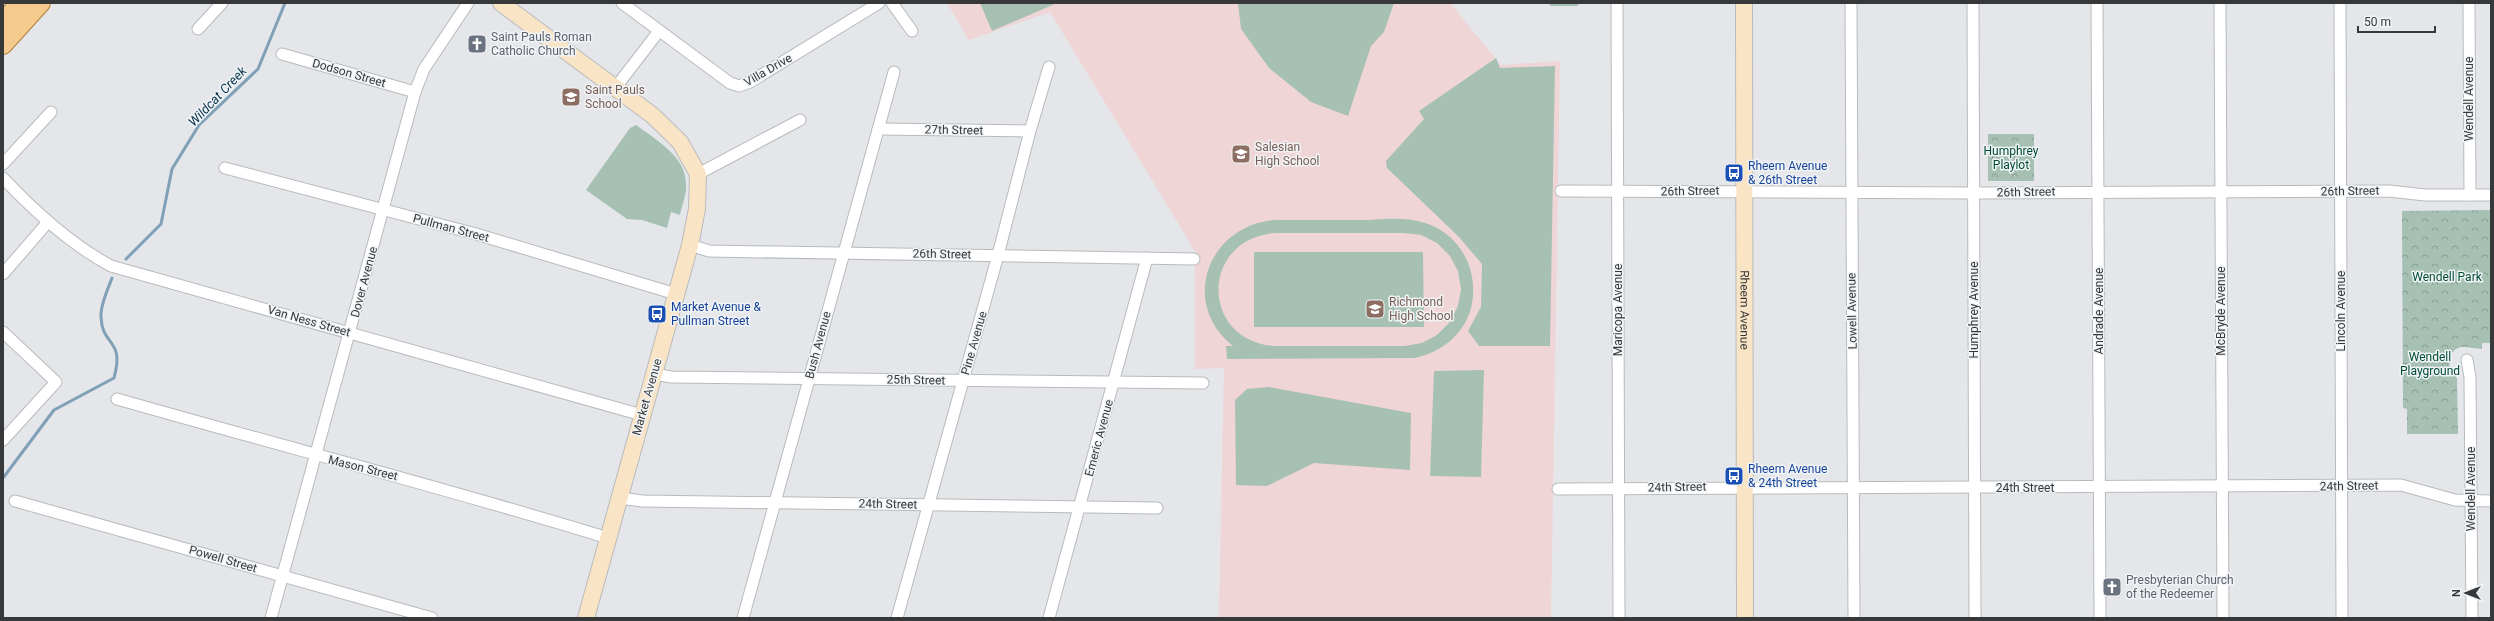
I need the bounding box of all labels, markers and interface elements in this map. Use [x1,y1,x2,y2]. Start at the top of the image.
scale bar [2358,8,2435,34]
text: 50 m [2364,15,2391,29]
place label: Saint Pauls Roman Catholic Church [491,30,592,58]
church icon: Saint Pauls Roman Catholic Church [466,33,488,55]
street label: Villa Drive [742,51,794,89]
street label: Dodson Street [311,56,387,90]
street label: Wendell Avenue [2462,57,2476,141]
water label: Wildcat Creek [185,63,250,129]
place label: Saint Pauls School [585,83,645,111]
school or university icon: Saint Pauls School [560,86,582,108]
street label: 27th Street [925,122,984,138]
place label: Salesian High School [1255,140,1319,168]
school or university icon: Salesian High School [1230,143,1252,165]
park label: Humphrey Playlot [1984,144,2039,172]
place label: Rheem Avenue & 26th Street [1748,159,1827,187]
bus stop icon: Rheem Avenue & 26th Street [1723,162,1745,184]
street label: 26th Street [1661,183,1720,199]
street label: 26th Street [2321,183,2380,199]
street label: 26th Street [1997,184,2056,200]
street label: Pullman Street [411,211,491,245]
street label: Dover Avenue [348,245,380,319]
street label: 26th Street [913,246,972,262]
street label: Humphrey Avenue [1967,261,1981,359]
street label: Maricopa Avenue [1611,264,1625,356]
street label: McBryde Avenue [2214,266,2228,356]
street label: Andrade Avenue [2092,268,2106,354]
street label: Rheem Avenue [1737,270,1752,350]
park label: Wendell Park [2412,270,2483,284]
street label: Lincoln Avenue [2334,271,2348,351]
street label: Lowell Avenue [1844,273,1860,349]
place label: Richmond High School [1389,295,1453,323]
school or university icon: Richmond High School [1364,298,1386,320]
place label: Market Avenue & Pullman Street [671,300,762,328]
street label: Van Ness Street [266,302,352,340]
bus stop icon: Market Avenue & Pullman Street [646,303,668,325]
street label: Pine Avenue [958,309,990,377]
street label: Bush Avenue [802,310,834,380]
park label: Wendell Playground [2400,350,2460,378]
street label: Market Avenue [629,357,665,437]
street label: 25th Street [887,372,946,388]
street label: Emeric Avenue [1082,398,1116,478]
street label: Wendell Avenue [2464,447,2478,531]
street label: Mason Street [327,453,399,483]
place label: Rheem Avenue & 24th Street [1748,462,1827,490]
bus stop icon: Rheem Avenue & 24th Street [1723,465,1745,487]
street label: 24th Street [2320,478,2379,494]
street label: 24th Street [1648,479,1707,495]
street label: 24th Street [1996,481,2054,495]
street label: 24th Street [859,496,918,512]
street label: Powell Street [187,543,259,575]
place label: Presbyterian Church of the Redeemer [2126,573,2234,601]
north arrow [2446,573,2486,613]
church icon: Presbyterian Church of the Redeemer [2101,576,2123,598]
text: N [2450,589,2463,597]

